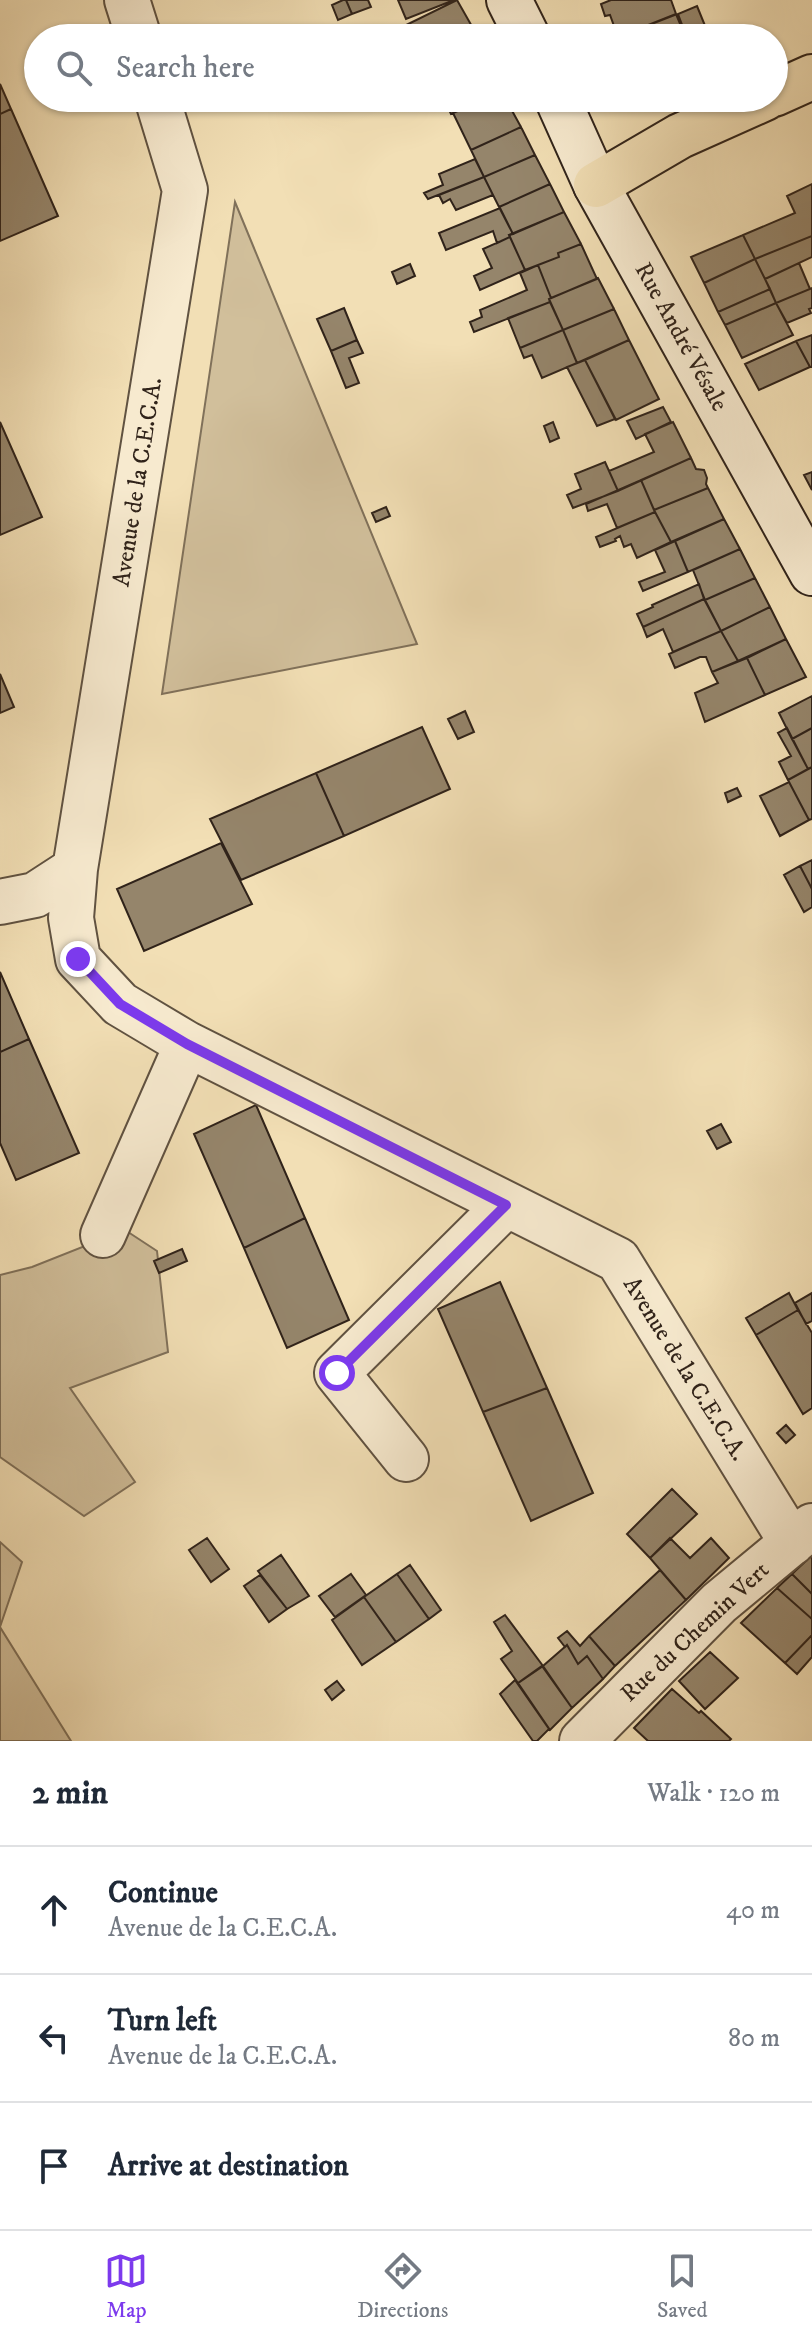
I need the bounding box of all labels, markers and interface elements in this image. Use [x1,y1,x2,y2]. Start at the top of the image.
search box [24,24,788,112]
icon: search [52,46,96,90]
text: Search here [116,50,255,87]
street label: Rue André Vésale [628,257,734,417]
street label: Avenue de la C.E.C.A. [107,375,169,589]
route end [60,941,96,977]
street label: Avenue de la C.E.C.A. [616,1271,754,1467]
route start [319,1355,355,1391]
street label: Rue du Chemin Vert [615,1555,776,1708]
text: 2 min [32,1772,108,1814]
text: Walk · 120 m [647,1777,780,1810]
text: Continue [108,1875,218,1912]
icon: ahead [32,1888,76,1932]
text: 40 m [726,1894,780,1927]
text: Avenue de la C.E.C.A. [108,1912,337,1945]
text: Turn left [108,2003,217,2040]
icon: left [32,2016,76,2060]
text: 80 m [728,2022,780,2055]
text: Avenue de la C.E.C.A. [108,2040,337,2073]
icon: arrive [32,2144,76,2188]
text: Arrive at destination [108,2148,349,2185]
tab: Map [104,2249,148,2324]
tab: Directions [357,2249,448,2324]
tab: Saved [657,2249,708,2324]

